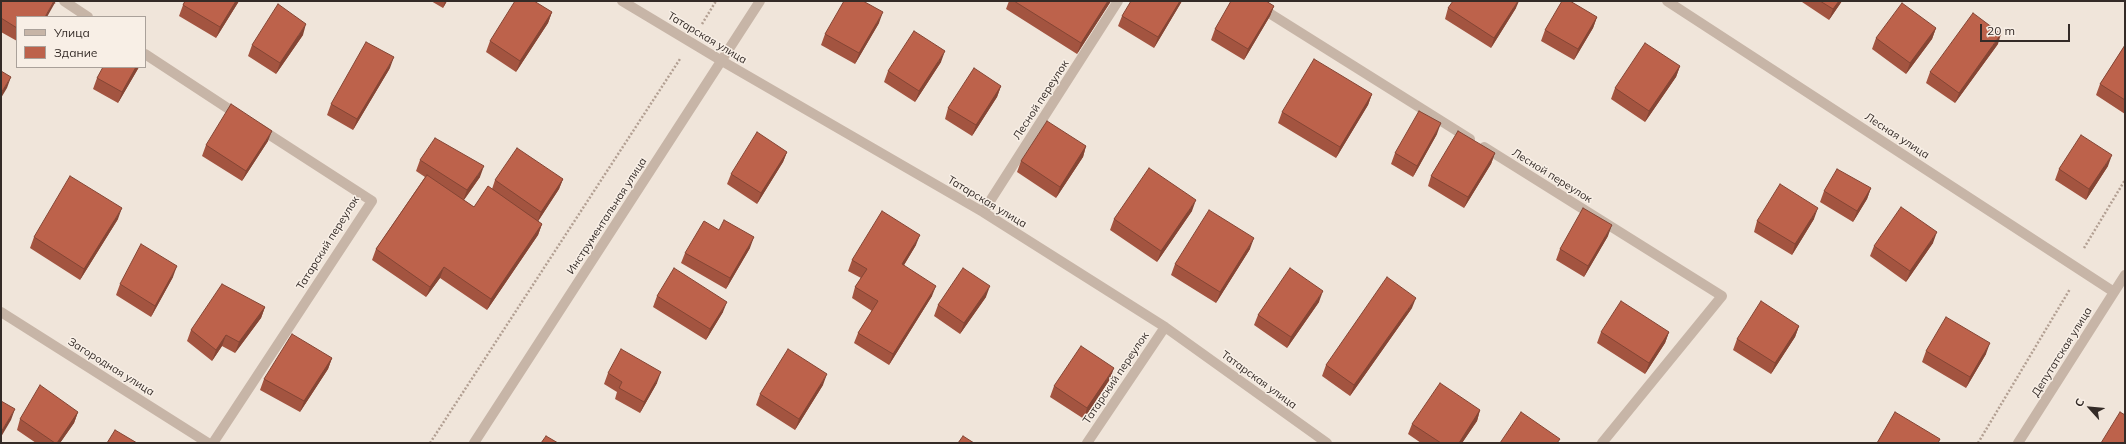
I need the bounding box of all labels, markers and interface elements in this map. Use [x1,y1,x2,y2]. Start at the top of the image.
street label: Татарская улица [665,9,749,67]
legend [16,16,146,68]
scale bar [1982,16,2072,42]
text: 20 m [1987,23,2015,38]
text: Улица [54,25,90,40]
text: Здание [54,45,97,60]
street label: Лесной переулок [1010,58,1072,142]
street label: Лесная улица [1862,110,1932,162]
street label: Лесной переулок [1509,146,1595,206]
street label: Инструментальная улица [564,155,650,277]
street label: Татарская улица [945,173,1029,231]
street label: Татарский переулок [294,194,362,292]
street label: Депутатская улица [2029,305,2095,399]
street label: Татарский переулок [1080,329,1152,427]
street label: Загородная улица [65,335,157,399]
street label: Татарская улица [1219,348,1299,412]
north arrow [2070,388,2110,428]
text: С [2071,396,2087,409]

